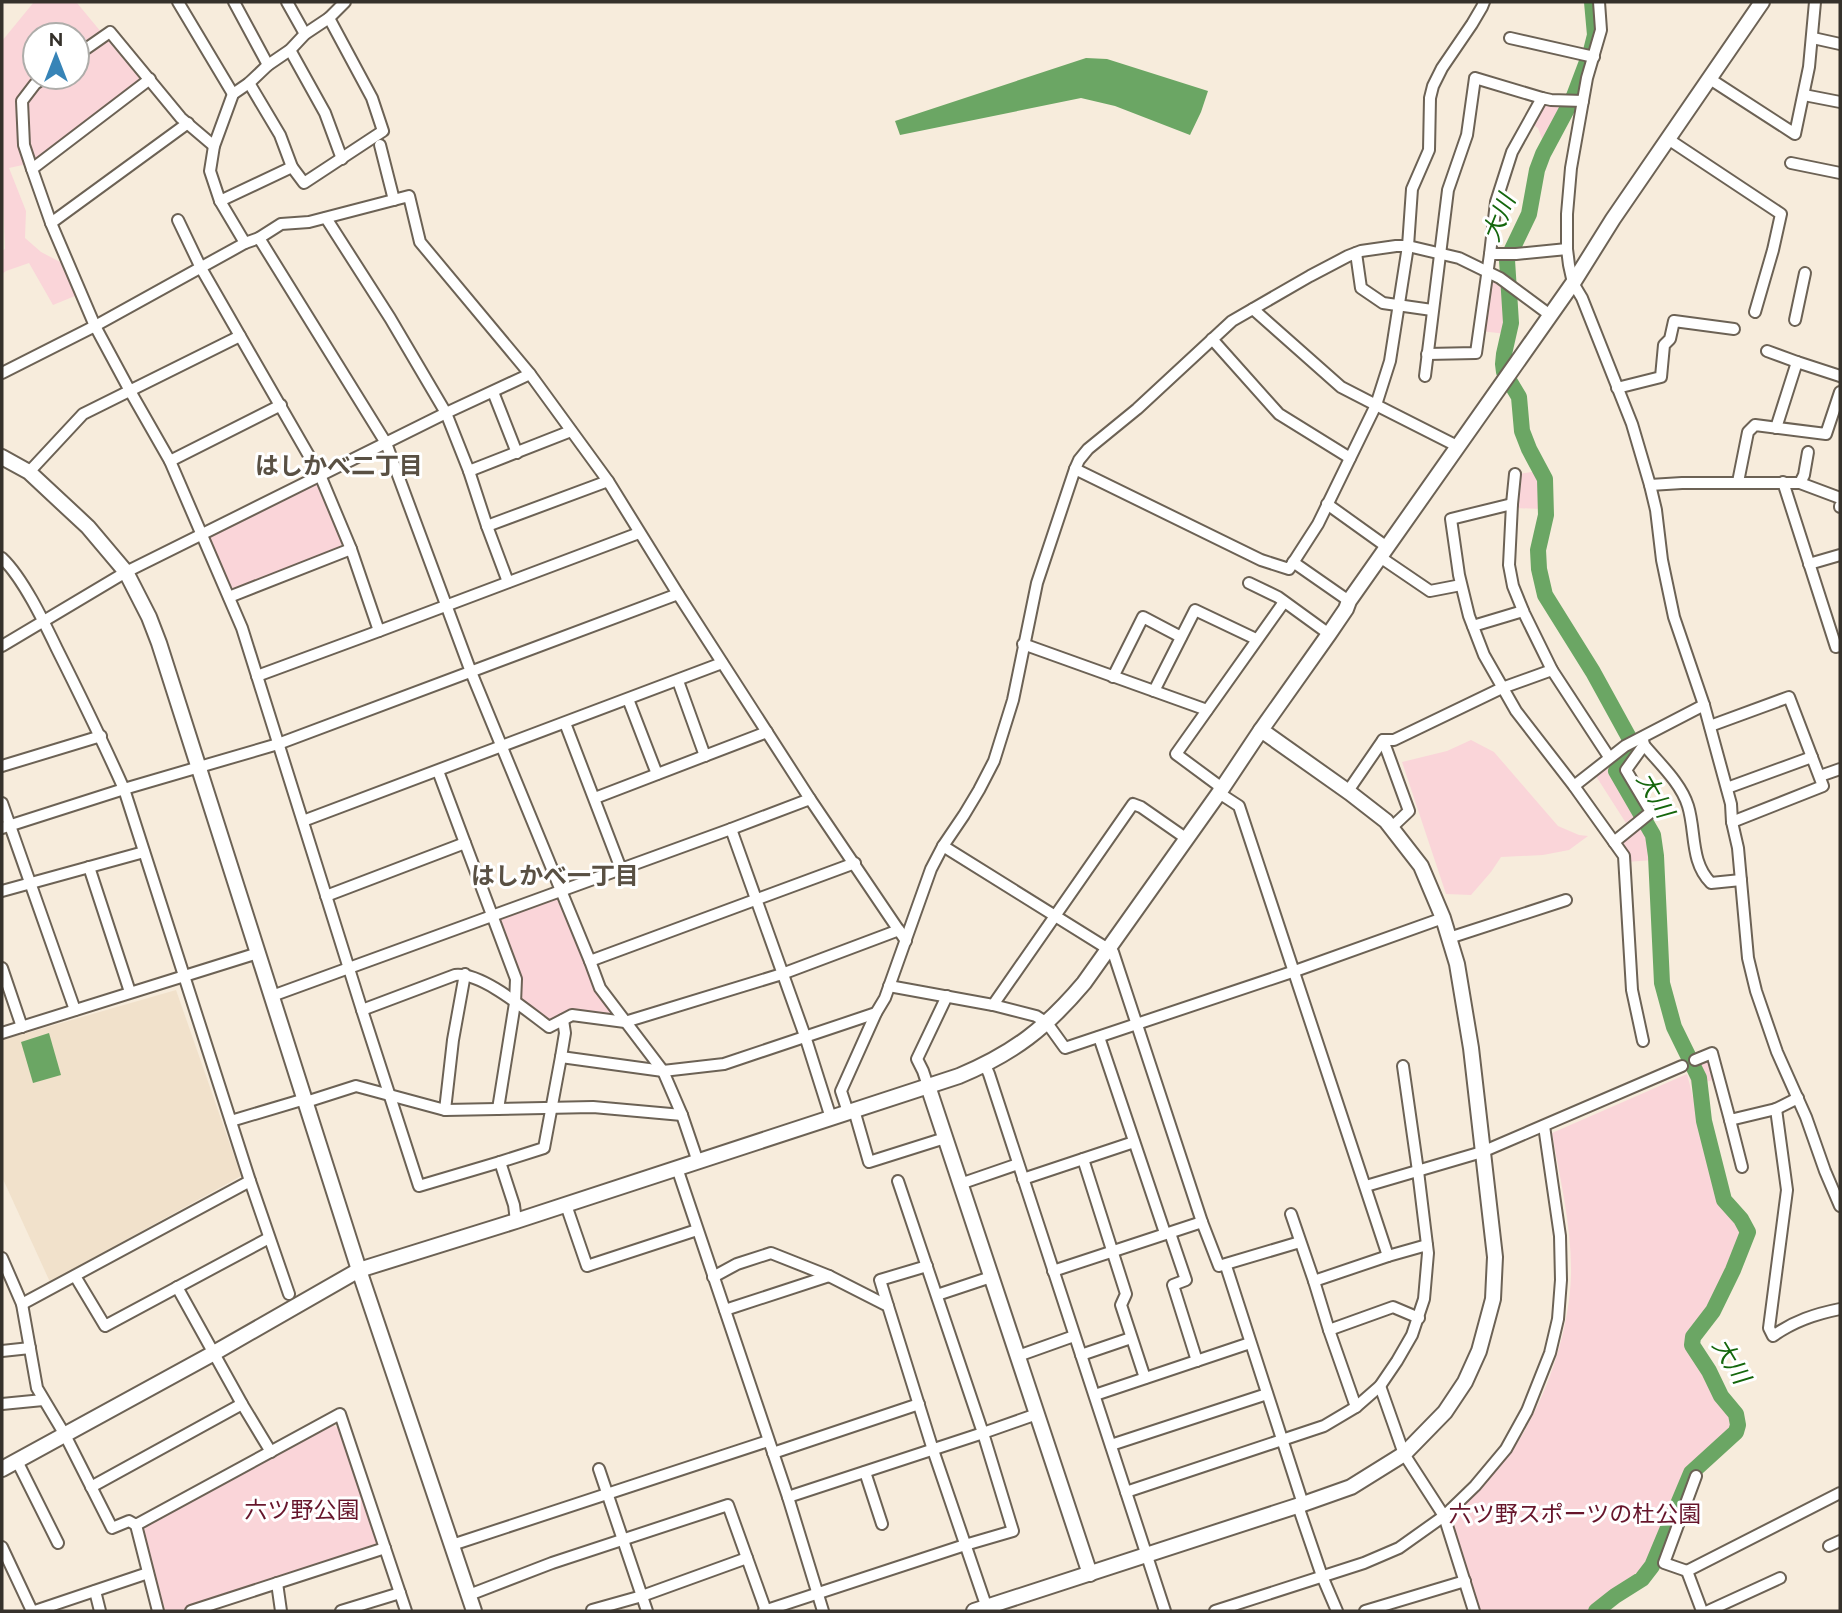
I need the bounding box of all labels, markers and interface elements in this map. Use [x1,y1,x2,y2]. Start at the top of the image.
north arrow [21,21,91,91]
text: N [49,28,63,50]
water label: 大川 [1476,187,1522,245]
district label: はしかべ二丁目 [255,451,423,480]
water label: 大川 [1631,767,1681,825]
district label: はしかべ一丁目 [471,861,639,890]
water label: 大川 [1707,1333,1758,1391]
park label: 六ツ野公園 [245,1496,360,1523]
park label: 六ツ野スポーツの杜公園 [1449,1500,1701,1527]

